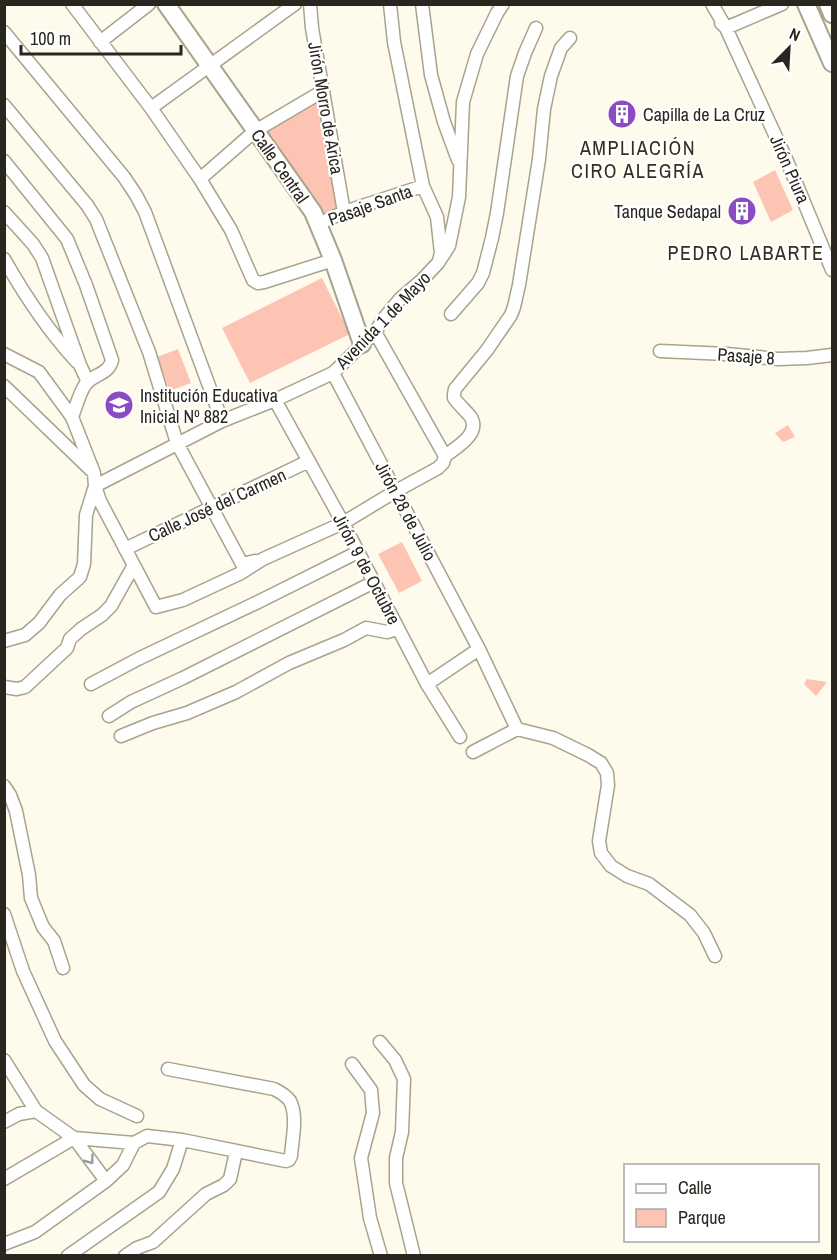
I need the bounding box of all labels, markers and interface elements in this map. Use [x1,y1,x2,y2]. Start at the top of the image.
scale bar [21,18,182,56]
north arrow [759,18,819,78]
text: N [786,22,804,46]
text: 100 m [30,26,71,51]
street label: Jirón Morro de Arica [302,40,350,176]
building icon: Capilla de La Cruz [606,98,638,130]
place label: Capilla de La Cruz [643,102,765,127]
street label: Calle Central [245,124,315,208]
street label: Jirón Piura [764,131,816,207]
district label: AMPLIACIÓN CIRO ALEGRÍA [571,134,705,184]
street label: Pasaje Santa [324,178,416,232]
building icon: Tanque Sedapal [726,195,758,227]
place label: Tanque Sedapal [614,199,721,224]
district label: PEDRO LABARTE [668,239,824,266]
street label: Avenida 1 de Mayo [329,266,436,375]
street label: Pasaje 8 [716,342,776,370]
place label: Institución Educativa Inicial Nº 882 [140,383,278,429]
school or university icon: Institución Educativa Inicial Nº 882 [103,389,135,421]
street label: Jirón 28 de Julio [369,457,443,565]
street label: Calle José del Carmen [144,462,290,548]
street label: Jirón 9 de Octubre [327,509,407,629]
one-way arrow [83,1153,94,1164]
legend [624,1164,819,1242]
text: Calle [678,1175,712,1200]
text: Parque [678,1205,726,1230]

